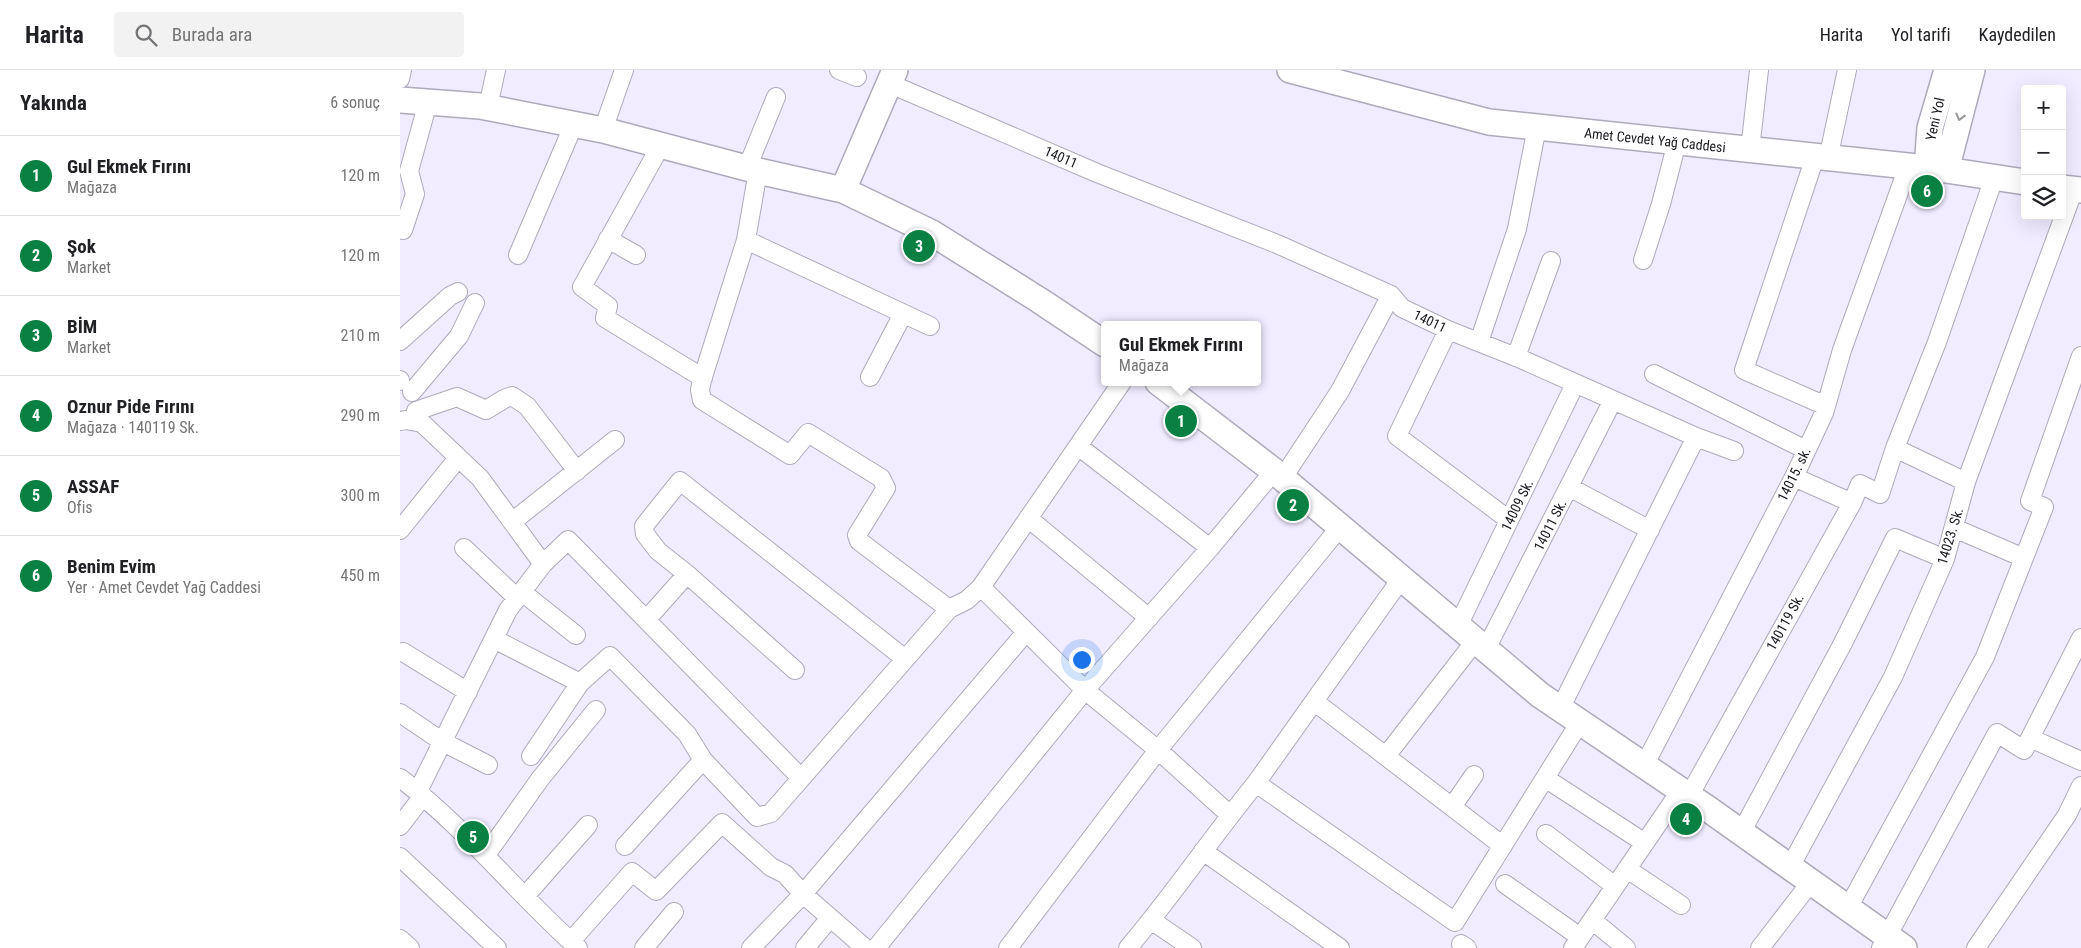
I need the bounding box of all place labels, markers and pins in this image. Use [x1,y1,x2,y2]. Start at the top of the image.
pin: 6 [1911,172,1943,210]
pin: 3 [903,227,935,265]
pin: 1 [1165,402,1197,440]
pin: 2 [1277,486,1309,524]
pin: 4 [1670,800,1702,838]
pin: 5 [457,818,489,856]

